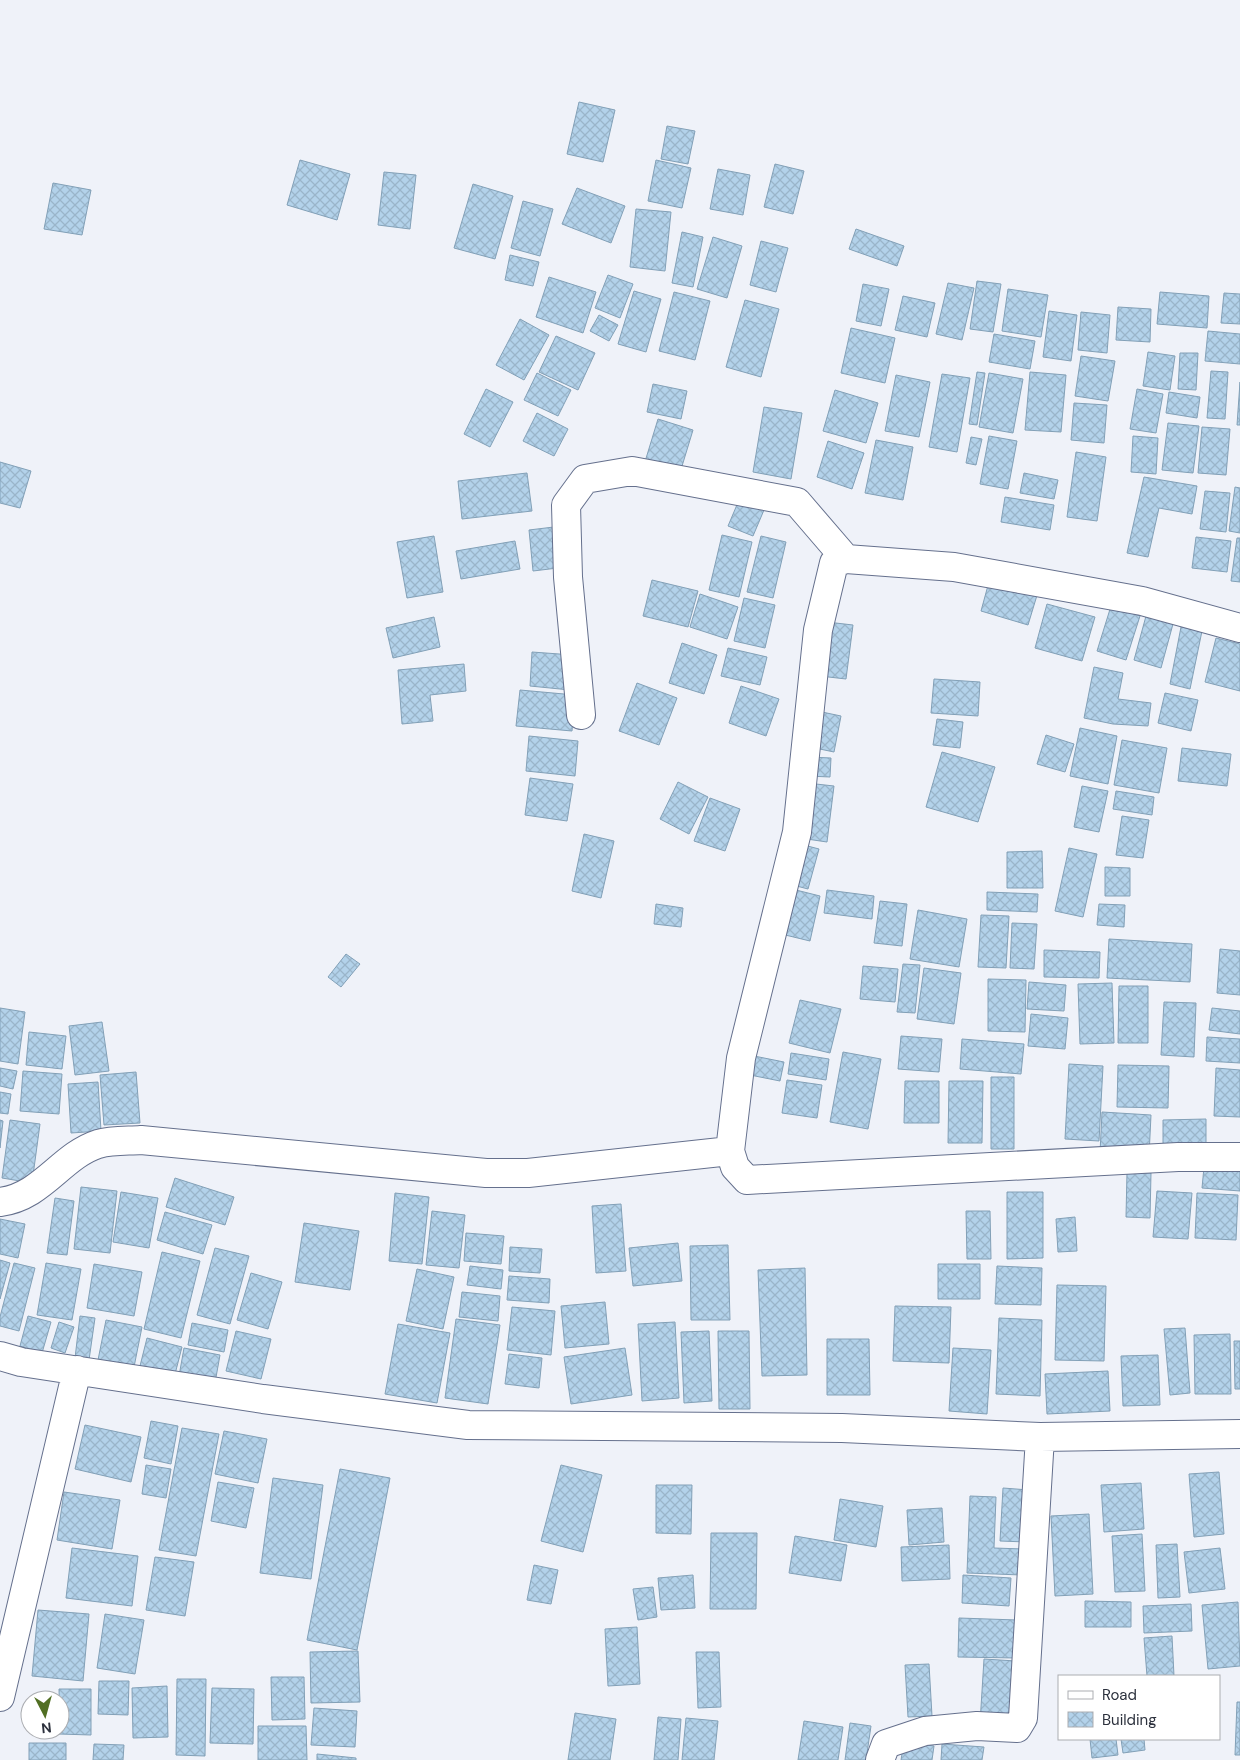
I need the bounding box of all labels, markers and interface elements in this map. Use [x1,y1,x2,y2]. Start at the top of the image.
legend [1058,1675,1220,1740]
text: Road [1102,1685,1137,1705]
north arrow [20,1690,70,1740]
text: Building [1102,1710,1157,1730]
text: N [40,1718,52,1737]

